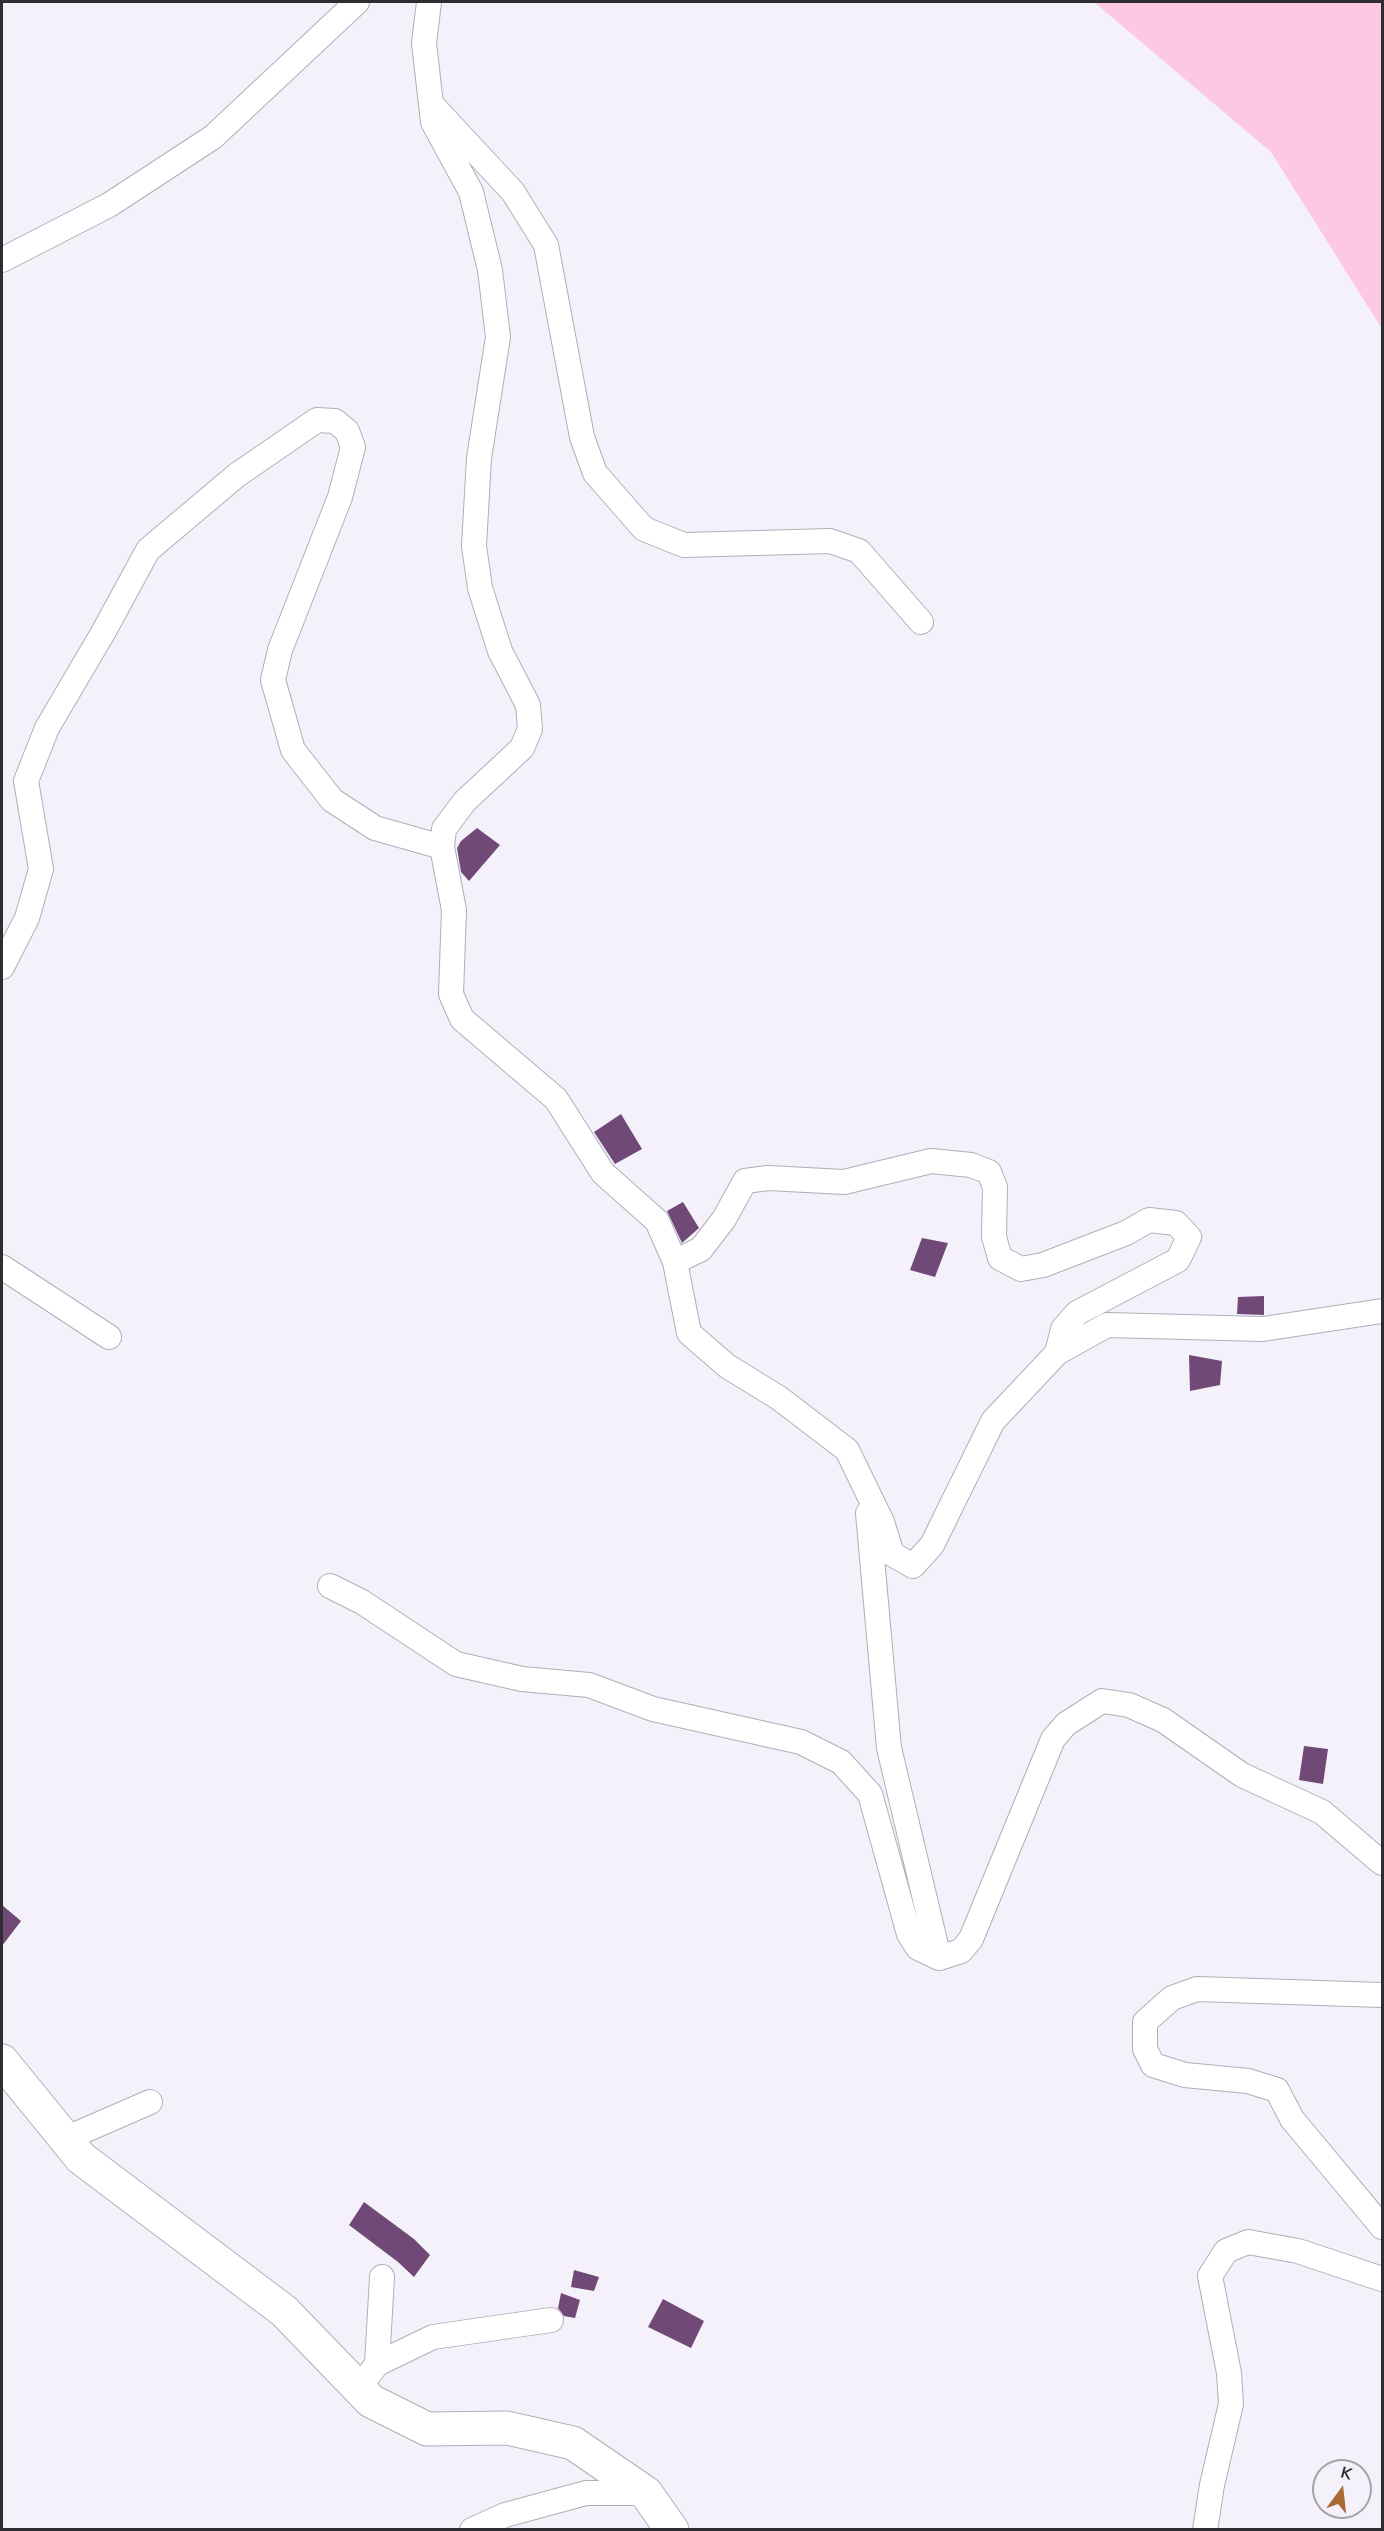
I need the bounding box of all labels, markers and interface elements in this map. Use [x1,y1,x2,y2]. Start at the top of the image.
north arrow [1312,2459,1372,2519]
text: K [1338,2462,1354,2486]

